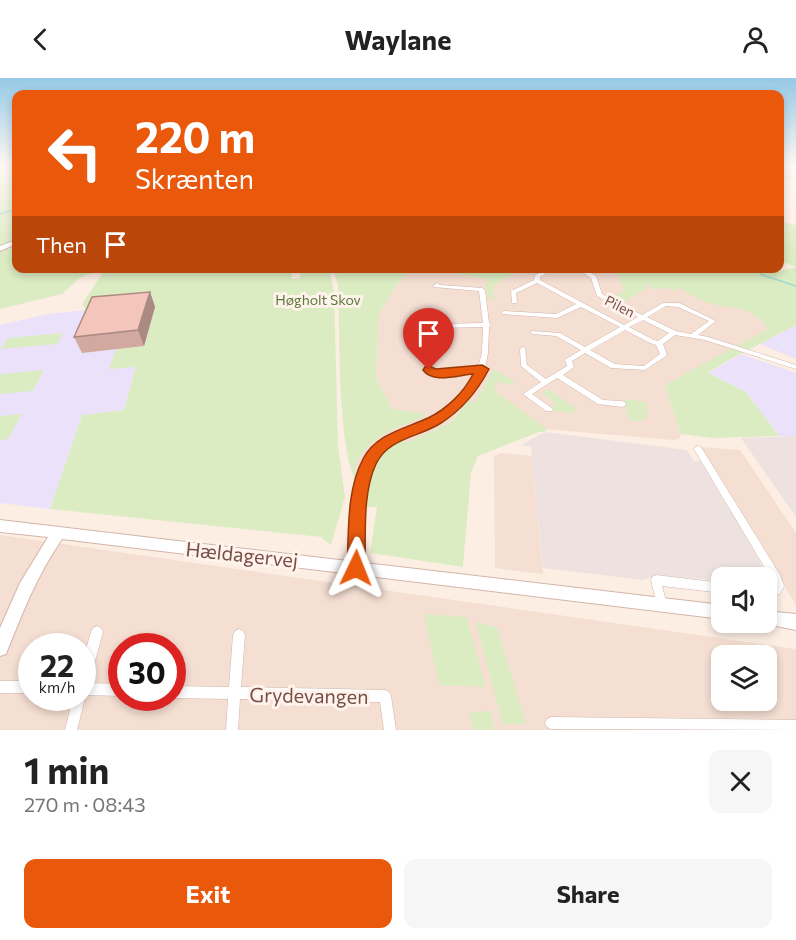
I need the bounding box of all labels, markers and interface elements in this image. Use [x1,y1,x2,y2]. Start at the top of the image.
icon: back [24,23,57,56]
text: Waylane [345,23,451,56]
icon: person [739,23,772,56]
text: 220 m [135,110,255,162]
icon: left [36,114,114,192]
text: Skrænten [135,162,254,195]
icon: arrive [99,228,132,261]
text: Then [36,231,87,258]
park label: Høgholt Skov [275,291,361,308]
street label: Pilen [602,291,638,321]
pin [403,308,454,370]
icon: arrive [412,317,445,350]
street label: Hældagervej [184,536,300,572]
position arrow [324,536,388,600]
map controls [711,567,777,711]
button: sound [711,567,777,633]
speed limit sign: 30 [108,633,186,711]
button: layers [711,645,777,711]
text: 22 [40,646,74,683]
text: km/h [39,678,75,696]
street label: Grydevangen [249,682,369,708]
text: 1 min [24,747,109,791]
button: close [709,750,772,813]
text: 270 m · 08:43 [24,792,146,816]
button: Exit [24,859,392,928]
button: Share [404,859,772,928]

